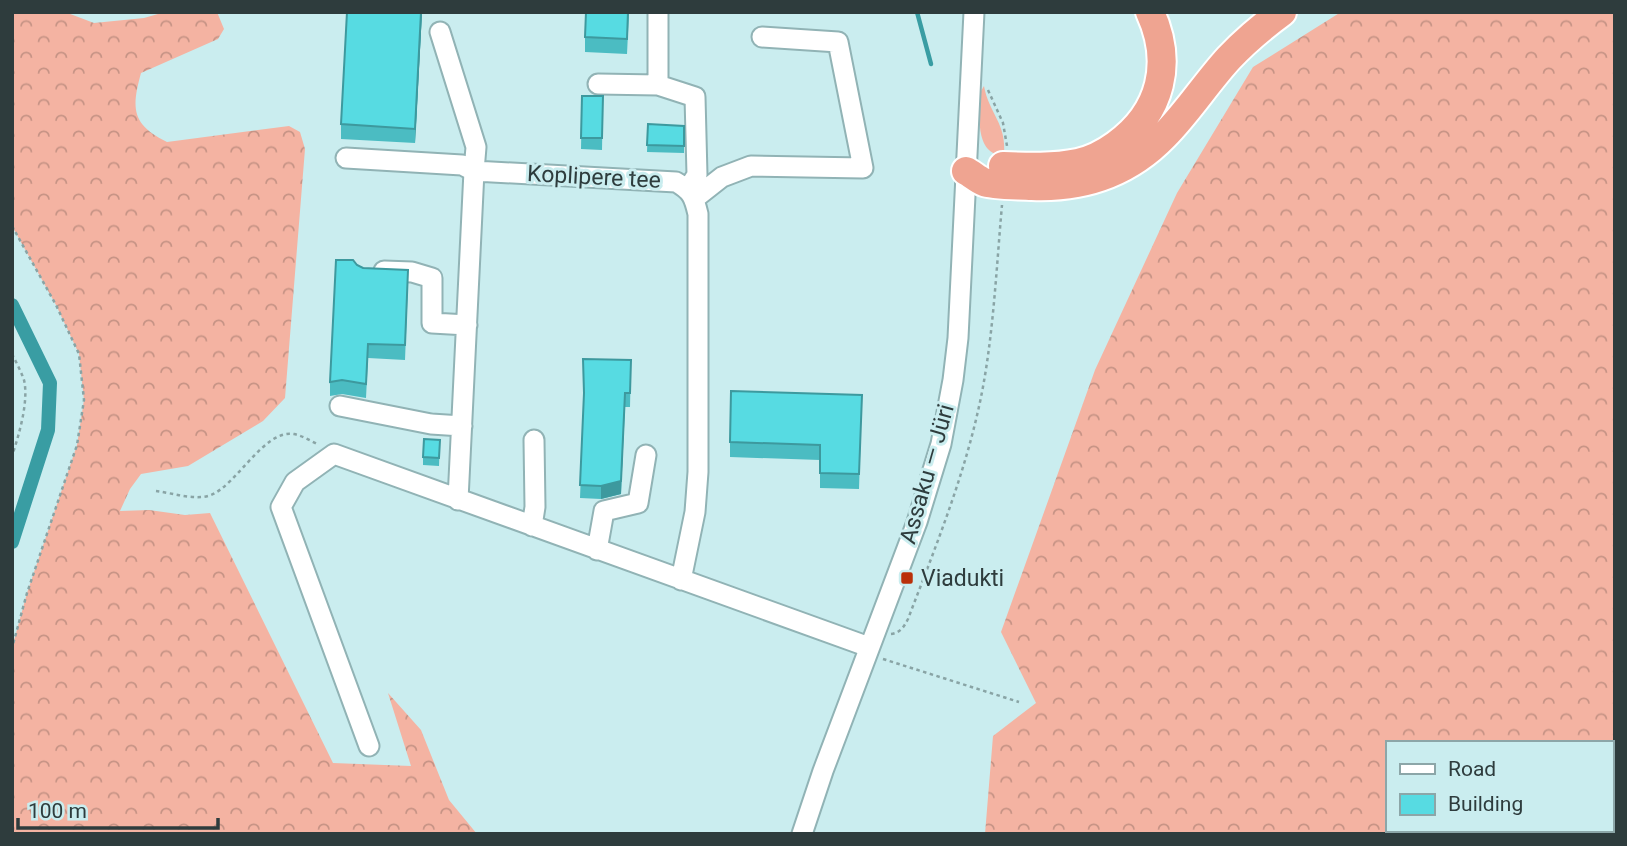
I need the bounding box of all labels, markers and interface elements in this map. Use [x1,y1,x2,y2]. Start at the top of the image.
street label: Koplipere tee [526,160,662,194]
street label: Assaku — Jüri [894,401,960,547]
place label: Viadukti [921,565,1004,592]
marker: Viadukti [899,570,915,586]
legend [1386,741,1613,832]
text: Road [1448,757,1496,781]
scale bar [18,786,217,830]
text: Building [1448,792,1523,816]
text: 100 m [28,799,87,823]

